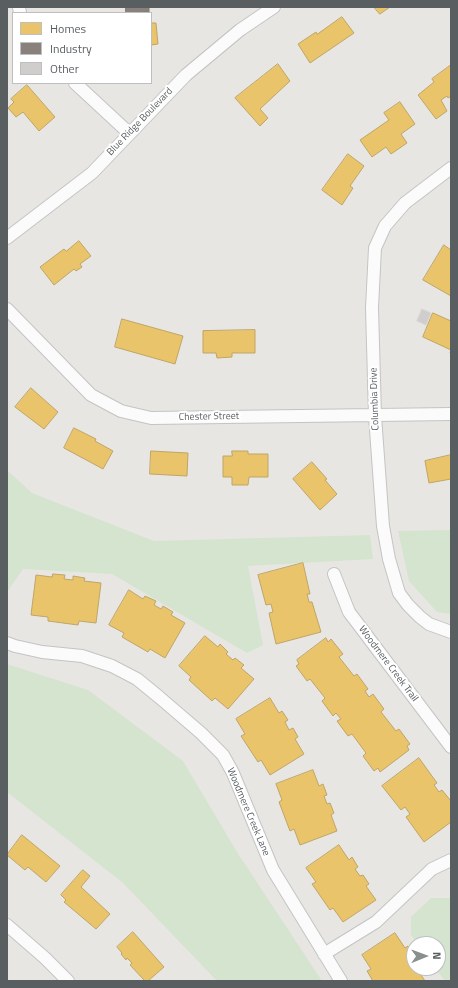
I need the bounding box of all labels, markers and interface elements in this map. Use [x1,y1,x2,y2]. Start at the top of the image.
legend [12,12,152,84]
text: Homes [50,19,86,38]
text: Industry [50,39,92,58]
text: Other [50,59,79,78]
street label: Blue Ridge Boulevard [105,86,175,158]
street label: Columbia Drive [368,367,382,431]
street label: Chester Street [179,410,239,424]
street label: Woodmere Creek Trail [356,624,420,704]
street label: Woodmere Creek Lane [224,766,272,858]
north arrow [406,936,446,976]
text: N [429,952,445,960]

